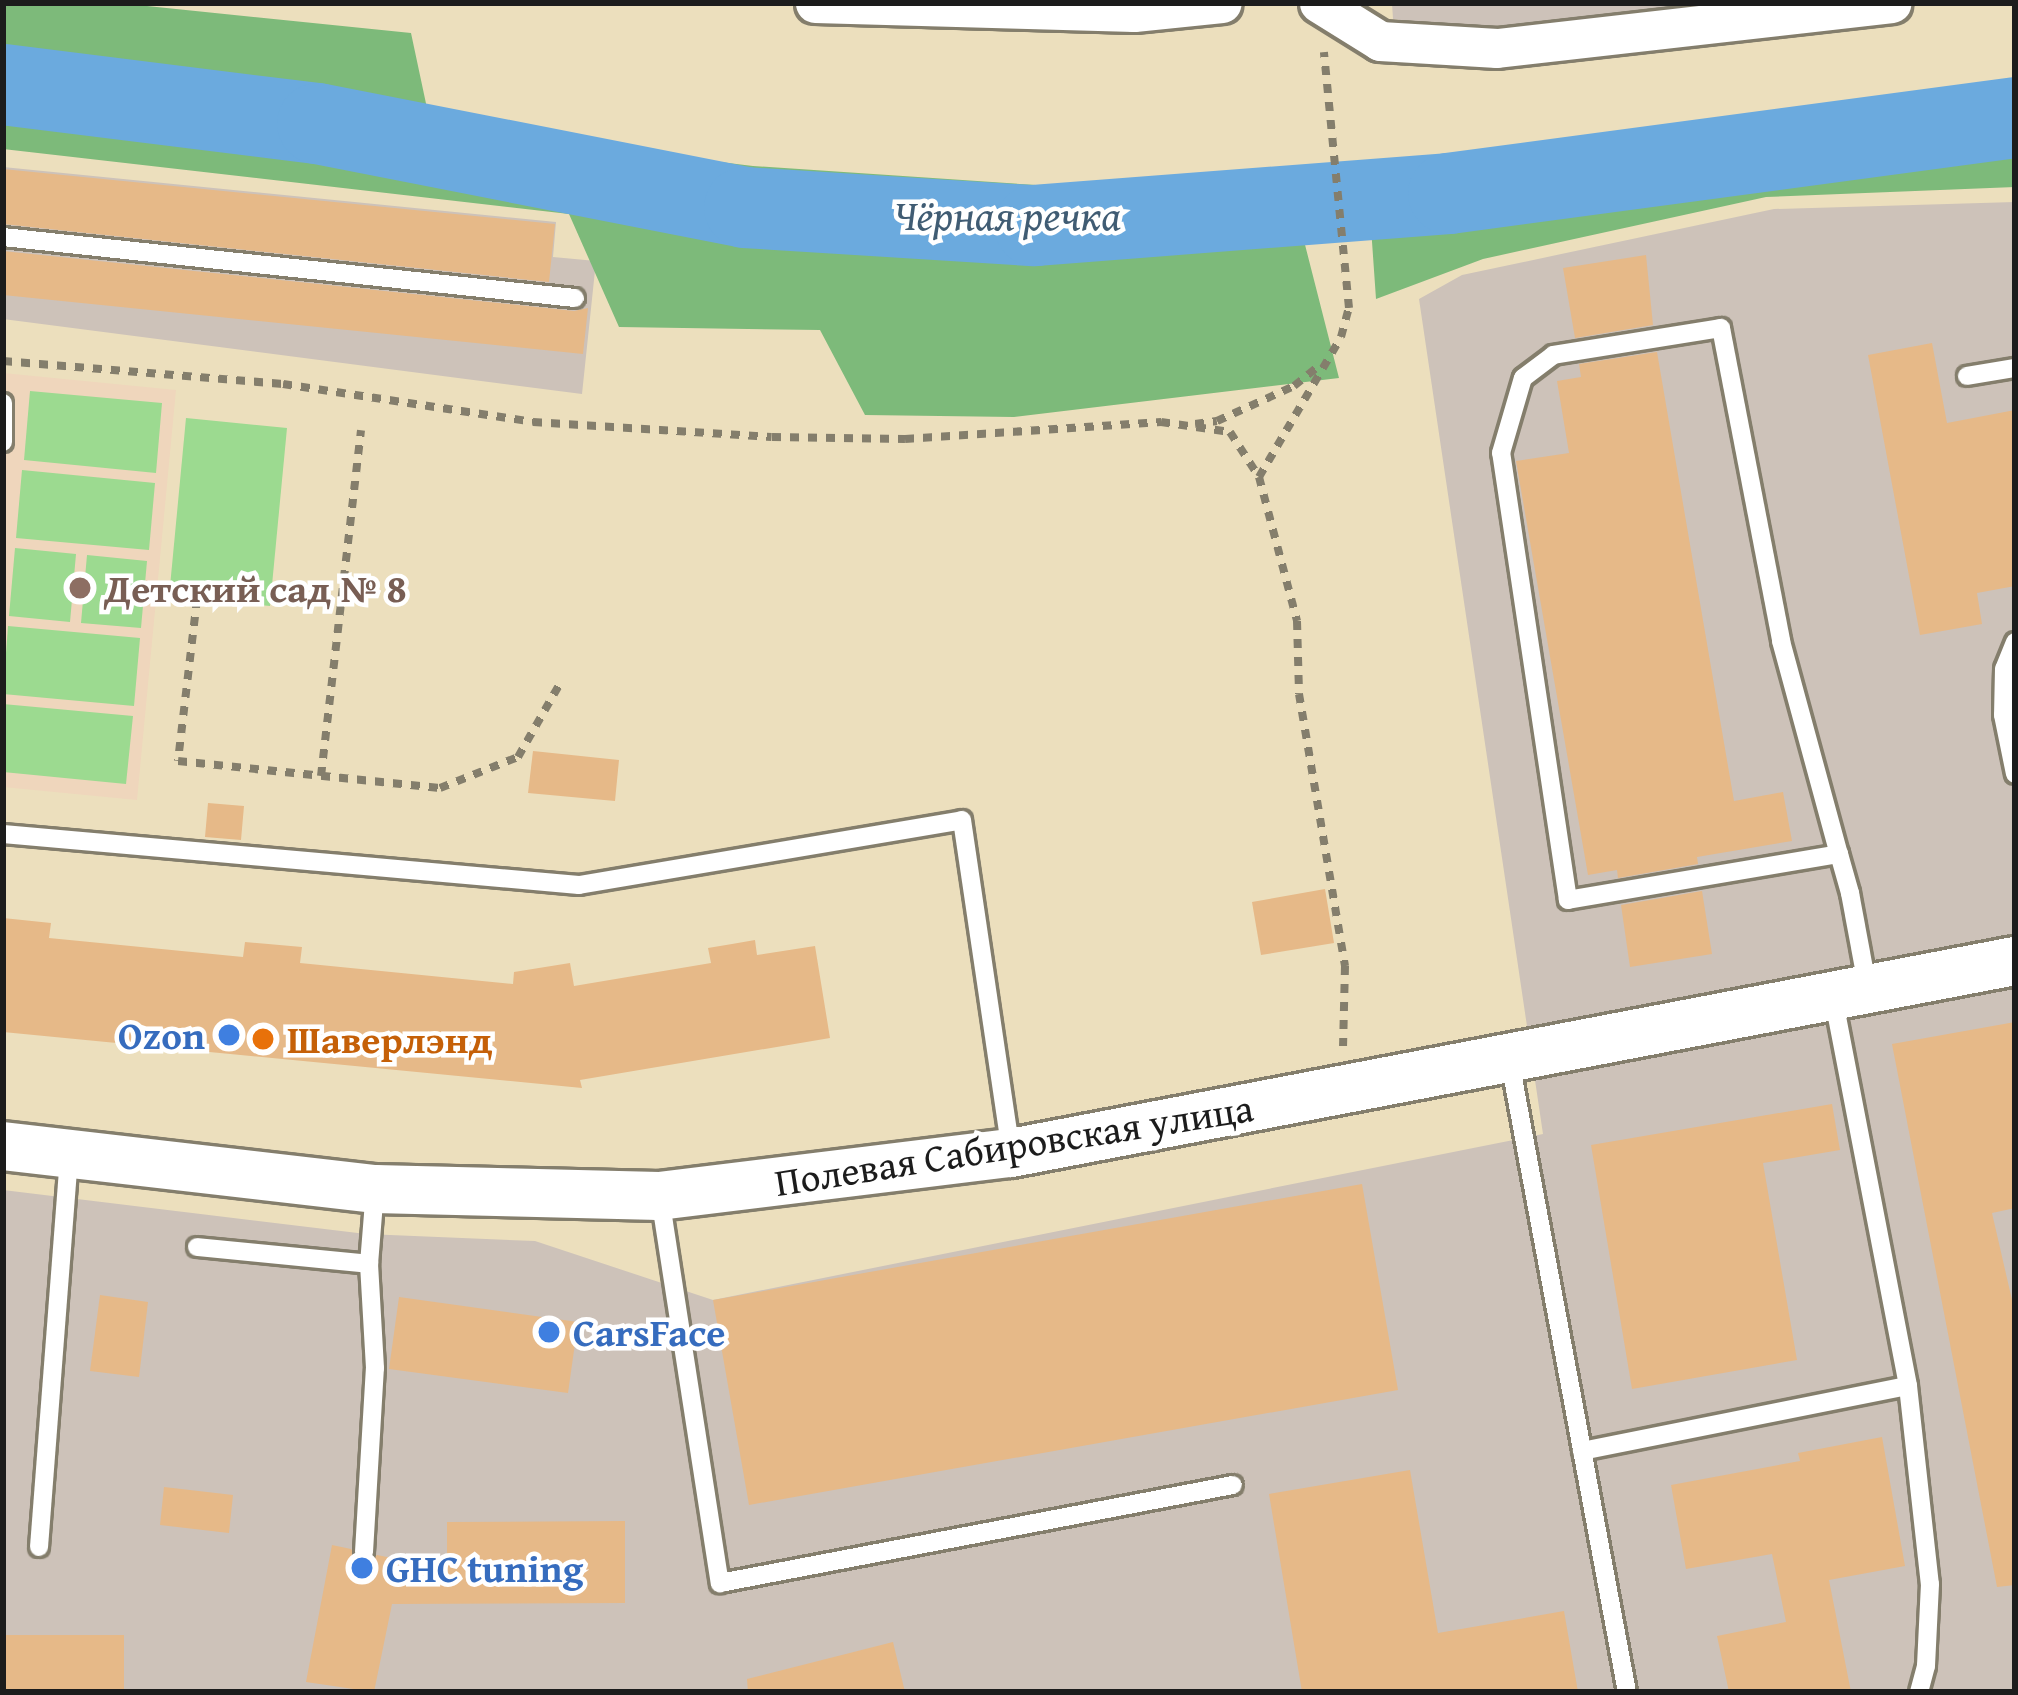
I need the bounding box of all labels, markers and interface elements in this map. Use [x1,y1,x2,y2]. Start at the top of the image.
water label: Чёрная речка [893,190,1121,240]
place label: Детский сад № 8 [104,565,407,611]
marker: Детский сад № 8 [67,575,93,601]
place label: Ozon [118,1012,205,1058]
place label: Шаверлэнд [287,1016,493,1062]
marker: Ozon [216,1022,242,1048]
marker: Шаверлэнд [250,1026,276,1052]
street label: Полевая Сабировская улица [772,1084,1256,1206]
place label: CarsFace [573,1309,726,1355]
marker: CarsFace [536,1319,562,1345]
place label: GHC tuning [386,1545,583,1591]
marker: GHC tuning [349,1555,375,1581]

